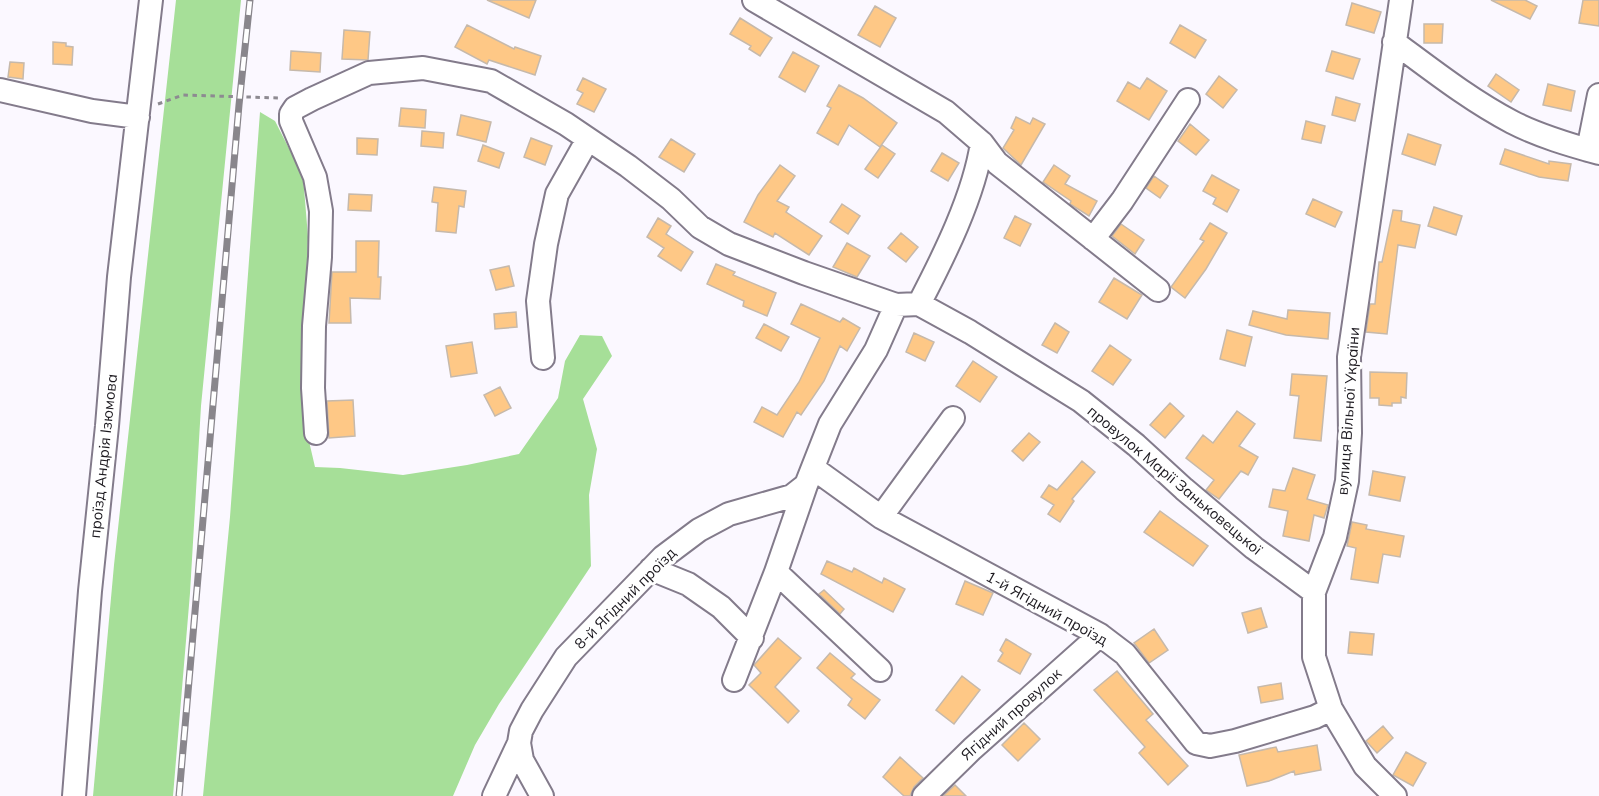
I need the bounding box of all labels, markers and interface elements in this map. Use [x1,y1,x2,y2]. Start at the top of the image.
street label: вулиця Вільної України [1333,326,1363,496]
street label: проїзд Андрія Ізюмова [85,373,121,539]
street label: провулок Марії Заньковецької [1084,401,1266,559]
street label: 8-й Ягідний проїзд [570,543,680,653]
street label: 1-й Ягідний проїзд [983,567,1111,649]
street label: Ягідний провулок [957,663,1066,764]

